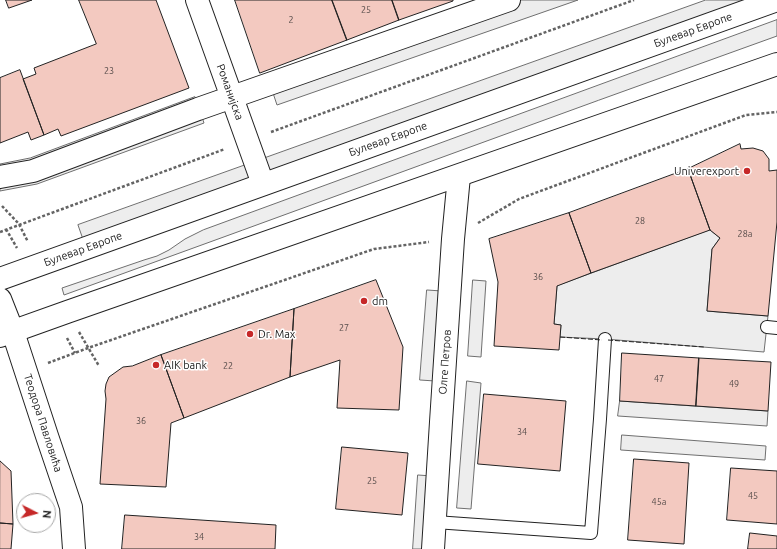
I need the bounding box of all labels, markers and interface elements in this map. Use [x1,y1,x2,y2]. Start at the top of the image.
house number: 25 [361,5,371,15]
street label: Булевар Европе [652,10,734,50]
house number: 2 [288,15,294,25]
street label: Романијска [214,62,246,122]
house number: 23 [104,66,114,76]
street label: Булевар Европе [347,119,429,159]
place label: Univerexport [674,164,739,178]
marker: Univerexport [742,166,752,176]
house number: 28 [635,216,645,226]
street label: Булевар Европе [42,229,124,269]
house number: 28a [738,229,752,239]
house number: 36 [533,272,543,282]
place label: dm [372,294,388,308]
marker: dm [359,296,369,306]
house number: 27 [339,323,349,333]
place label: Dr. Max [258,327,295,341]
marker: Dr. Max [245,329,255,339]
street label: Олге Петров [436,329,454,395]
place label: AIK bank [164,358,207,372]
marker: AIK bank [151,360,161,370]
house number: 22 [223,361,233,371]
street label: Теодора Павловића [21,372,65,474]
house number: 47 [654,374,664,384]
house number: 49 [729,379,739,389]
house number: 36 [136,416,146,426]
house number: 34 [517,427,527,437]
house number: 25 [367,476,377,486]
house number: 45 [748,491,758,501]
north arrow [16,493,56,533]
house number: 45a [652,497,666,507]
text: N [41,509,53,519]
house number: 34 [194,532,204,542]

